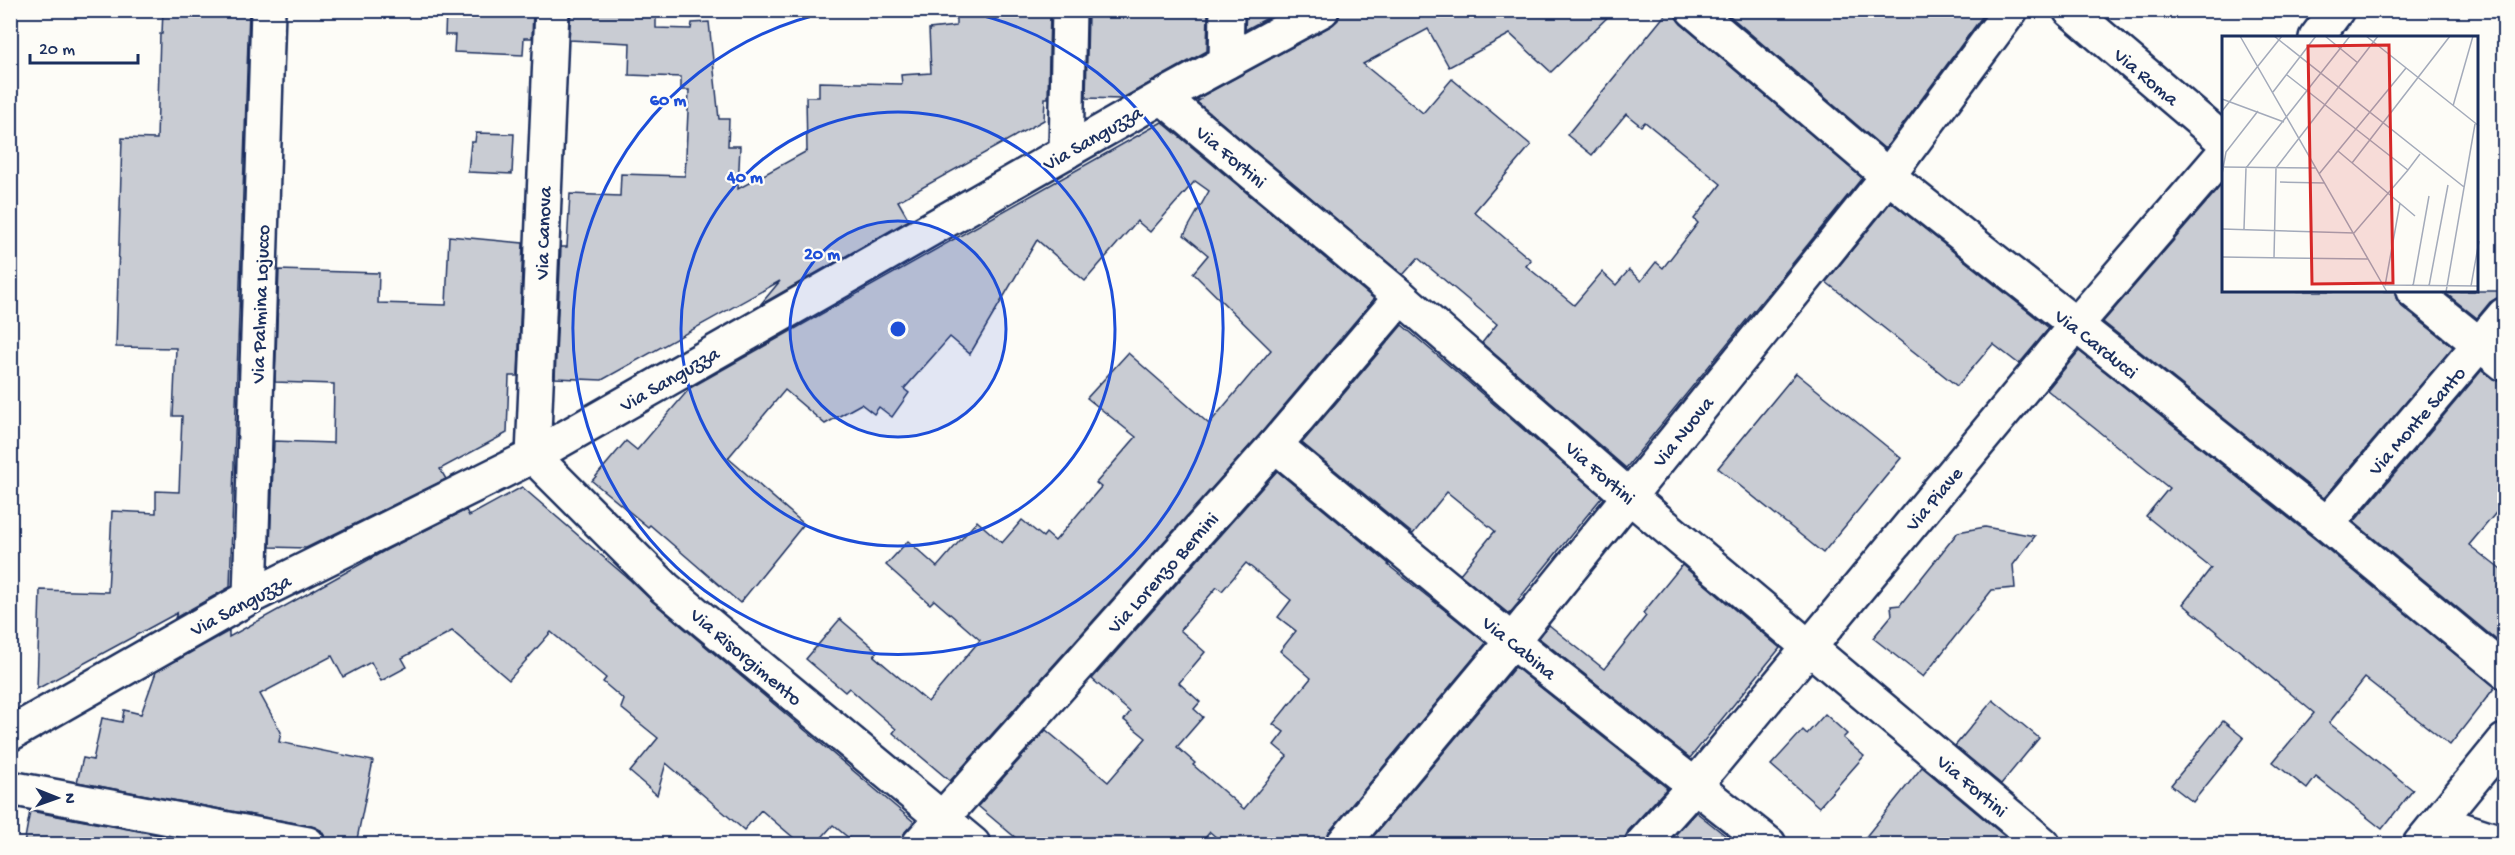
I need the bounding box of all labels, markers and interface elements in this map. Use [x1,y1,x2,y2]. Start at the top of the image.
scale bar [30,27,138,65]
inset map [2222,36,2479,292]
text: 20 m [39,40,75,61]
street label: Via Roma [2107,44,2182,113]
text: 60 m [650,91,686,112]
street label: Via Sanguzza [1039,102,1148,178]
street label: Via Fortini [1189,122,1270,195]
text: 40 m [726,168,763,189]
street label: Via Canova [532,185,559,281]
street label: Via Palmina Lojucco [248,224,277,385]
text: 20 m [804,245,840,266]
street label: Via Carducci [2048,305,2141,385]
centre of rings [888,319,908,339]
street label: Via Sanguzza [616,343,725,419]
street label: Via Monte Santo [2364,363,2472,482]
street label: Via Nuova [1649,393,1721,474]
street label: Via Fortini [1558,437,1638,511]
street label: Via Piave [1902,463,1970,538]
street label: Via Lorenzo Bernini [1103,509,1225,640]
street label: Via Sanguzza [186,571,297,644]
street label: Via Risorgimento [683,604,805,712]
street label: Via Cabina [1475,612,1560,687]
street label: Via Fortini [1930,751,2011,824]
north arrow [27,768,87,828]
text: N [59,793,78,804]

